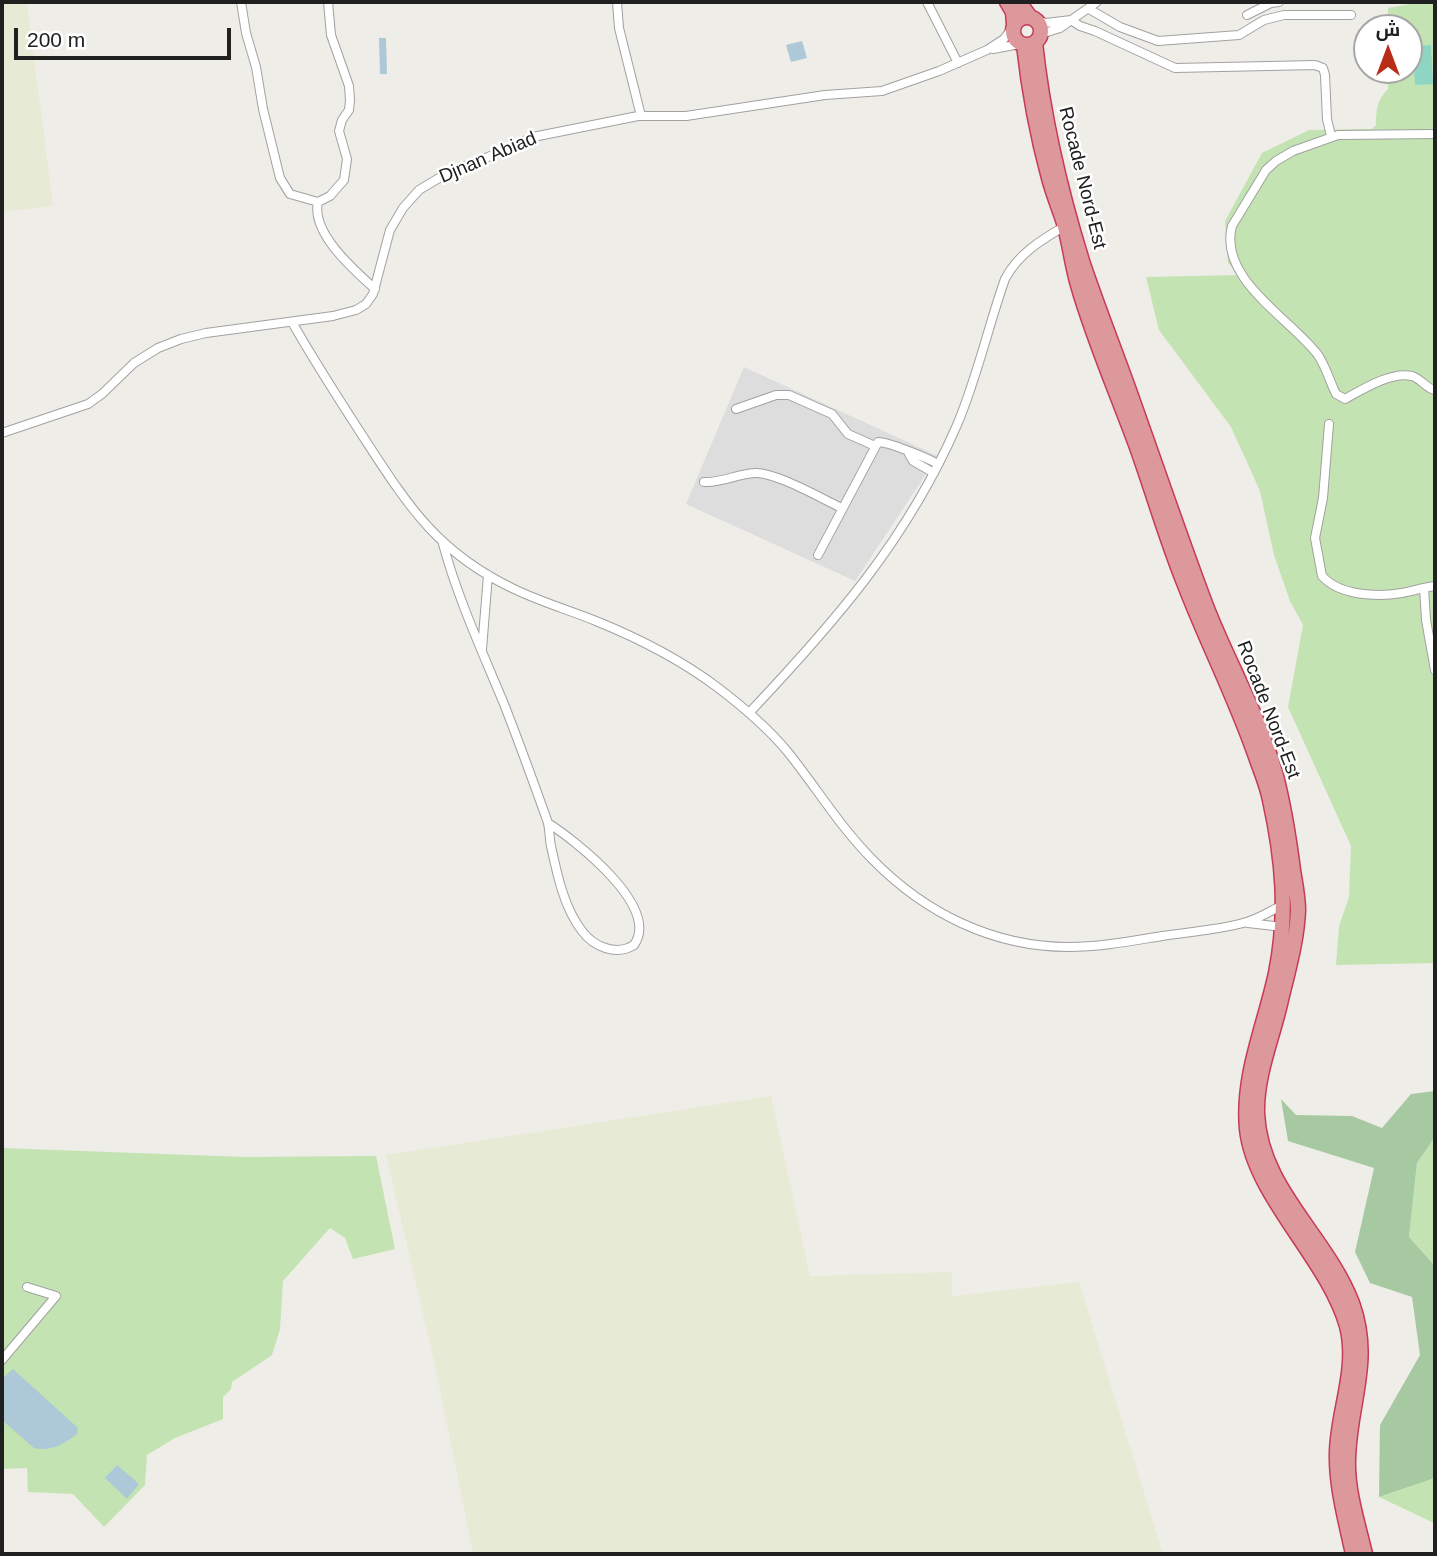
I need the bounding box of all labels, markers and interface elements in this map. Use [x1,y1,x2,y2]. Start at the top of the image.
scale bar [18,14,234,58]
north arrow [1353,14,1423,84]
text: ش [1376,19,1400,40]
text: 200 m [27,28,85,51]
street label: Rocade Nord-Est [1053,105,1111,251]
street label: Djnan Abiad [436,127,540,189]
street label: Rocade Nord-Est [1231,638,1305,782]

